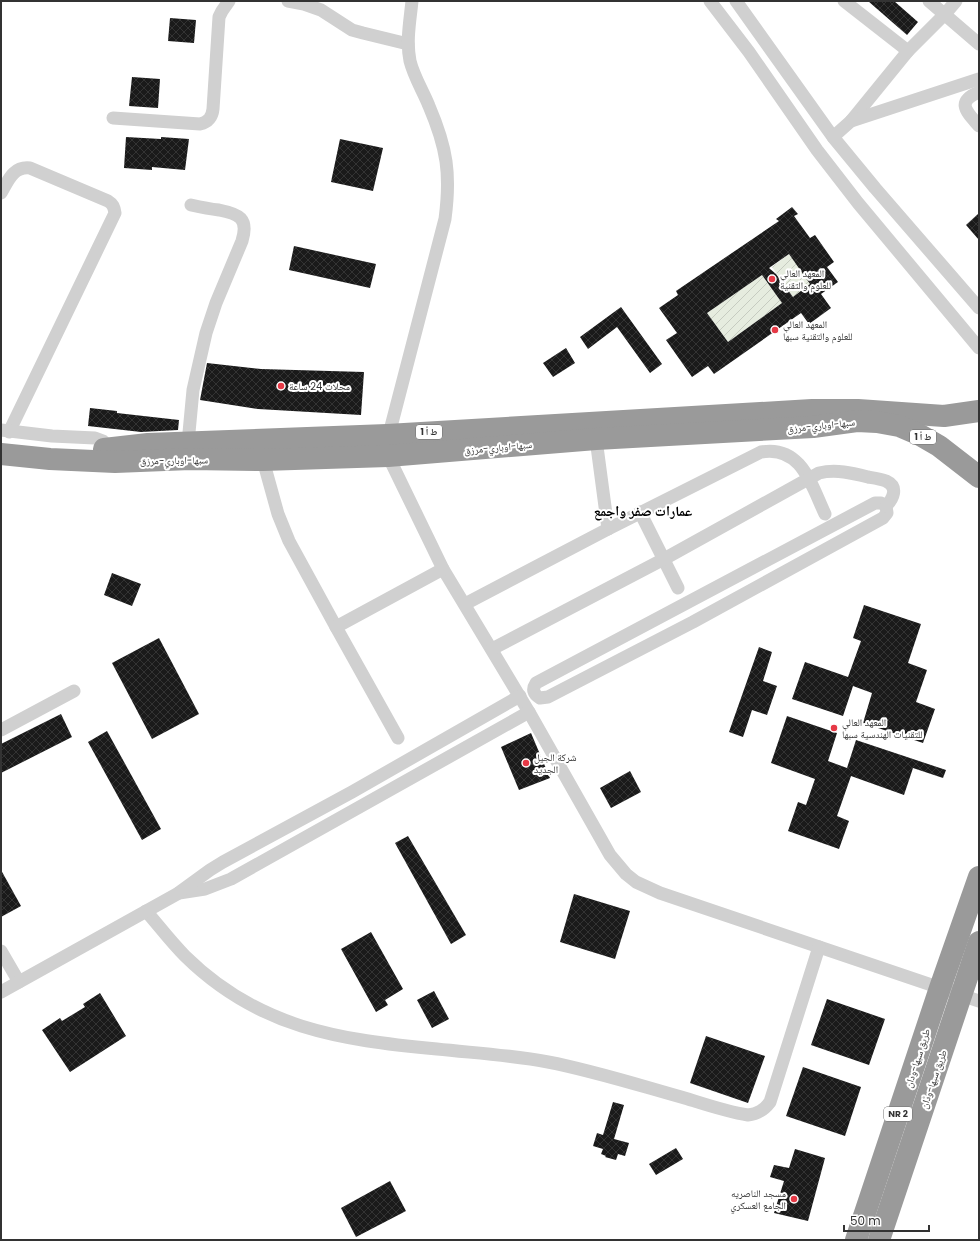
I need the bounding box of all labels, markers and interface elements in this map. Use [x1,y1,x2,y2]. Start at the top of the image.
place label: المعهد العالي للعلوم والتقنية [780,266,831,293]
marker: المعهد العالي للعلوم والتقنية [767,274,777,284]
place label: المعهد العالي للعلوم والتقنية سبها [783,317,853,344]
marker: المعهد العالي للعلوم والتقنية سبها [770,325,780,335]
place label: محلات 24 ساعة [289,379,351,394]
marker: محلات 24 ساعة [276,381,286,391]
street label: سبها-اوباري-مرزق [786,414,856,437]
road number: ط أ 1 [416,425,442,439]
road number: ط أ 1 [910,430,936,444]
street label: سبها-اوباري-مرزق [463,437,533,458]
street label: سبها-اوباري-مرزق [140,452,209,469]
district label: عمارات صفر واجمع [594,501,692,521]
place label: المعهد العالي للتقنيات الهندسية سبها [842,715,923,742]
marker: المعهد العالي للتقنيات الهندسية سبها [829,723,839,733]
place label: شركة الجيل الجديد [534,750,577,777]
marker: شركة الجيل الجديد [521,758,531,768]
street label: طريق سبها-ودان [901,1026,934,1090]
street label: طريق سبها-ودّان [916,1047,951,1111]
road number: NR 2 [884,1107,912,1121]
place label: مسجد الناصريه الجامع العسكري [730,1186,786,1214]
marker: مسجد الناصريه الجامع العسكري [789,1194,799,1204]
scale bar [844,1207,929,1233]
text: 50 m [850,1212,881,1229]

